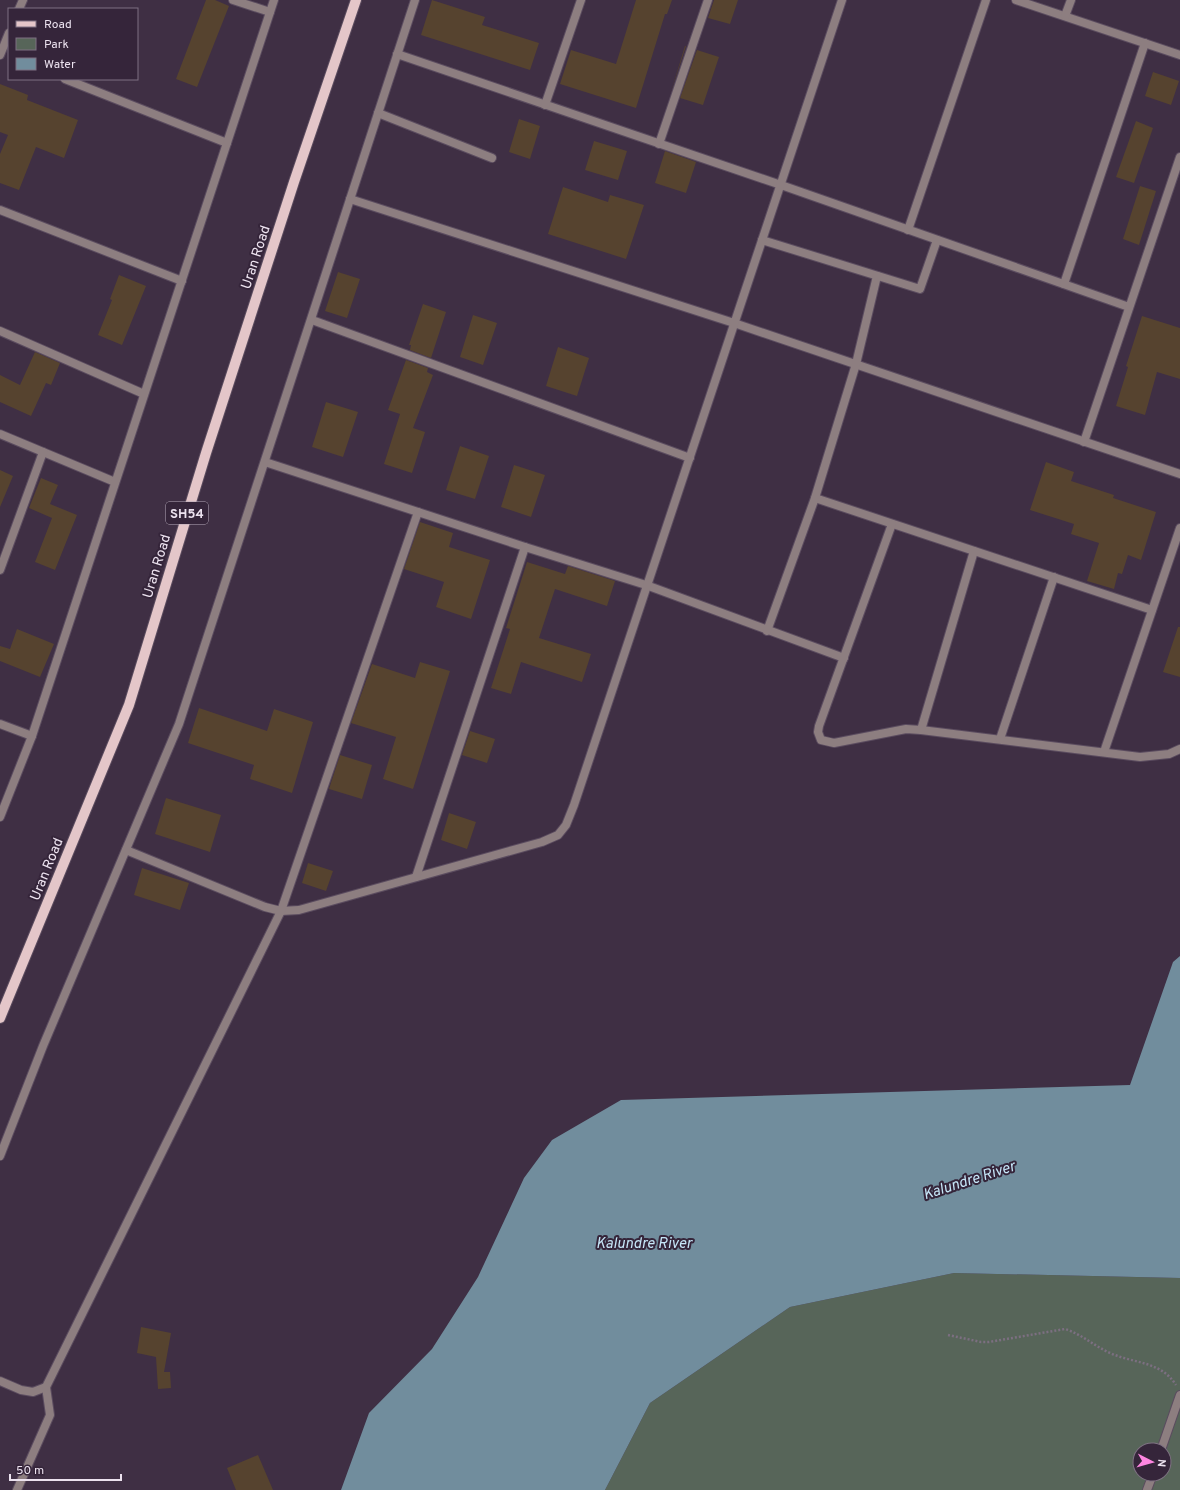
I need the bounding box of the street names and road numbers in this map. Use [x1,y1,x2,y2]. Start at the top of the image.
street label: Uran Road [238,223,275,291]
road number: SH54 [166,502,208,524]
street label: Uran Road [140,532,175,600]
street label: Uran Road [27,836,68,903]

